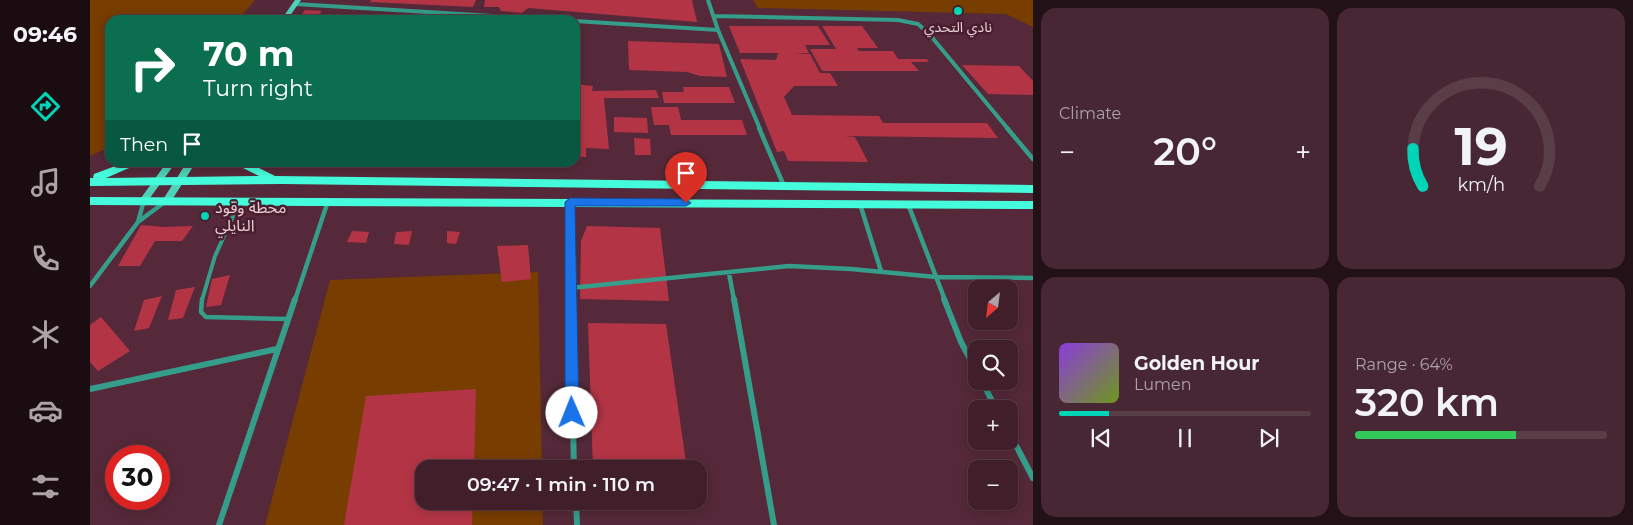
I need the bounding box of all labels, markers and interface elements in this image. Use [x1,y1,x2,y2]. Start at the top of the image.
marker: نادي التحدي [952,5,964,17]
place label: نادي التحدي [924,18,992,38]
text: 09:46 [13,21,77,48]
text: 70 m [203,32,294,75]
icon: right [120,35,185,100]
text: Turn right [203,75,313,102]
icon: directions [28,89,63,124]
text: Climate [1059,104,1121,123]
text: 19 [1454,115,1508,178]
text: 20° [1153,128,1217,175]
icon: arrive [178,130,206,158]
text: Then [120,133,168,156]
text: − [1059,135,1075,169]
text: + [1295,135,1311,169]
pin [665,152,707,203]
icon: arrive [672,159,700,187]
icon: music [28,165,63,200]
text: km/h [1457,174,1505,195]
place label: محطة وقود النايلي [215,198,286,237]
marker: محطة وقود النايلي [199,210,211,222]
icon: phone [28,241,63,276]
north arrow [968,280,1018,330]
map controls [968,280,1018,510]
icon: climate [28,317,63,352]
button: search [968,340,1018,390]
text: Golden Hour [1134,352,1260,375]
text: Range · 64% [1355,355,1453,374]
text: Lumen [1134,375,1192,394]
text: 320 km [1355,379,1499,426]
position arrow [545,386,597,438]
icon: car [28,393,63,428]
button: + [968,400,1018,450]
icon: previous [1087,424,1115,452]
icon: pause [1171,424,1199,452]
icon: next [1255,424,1283,452]
speed limit sign: 30 [105,445,170,510]
button: − [968,460,1018,510]
icon: filters [28,469,63,504]
text: 09:47 · 1 min · 110 m [467,473,655,496]

